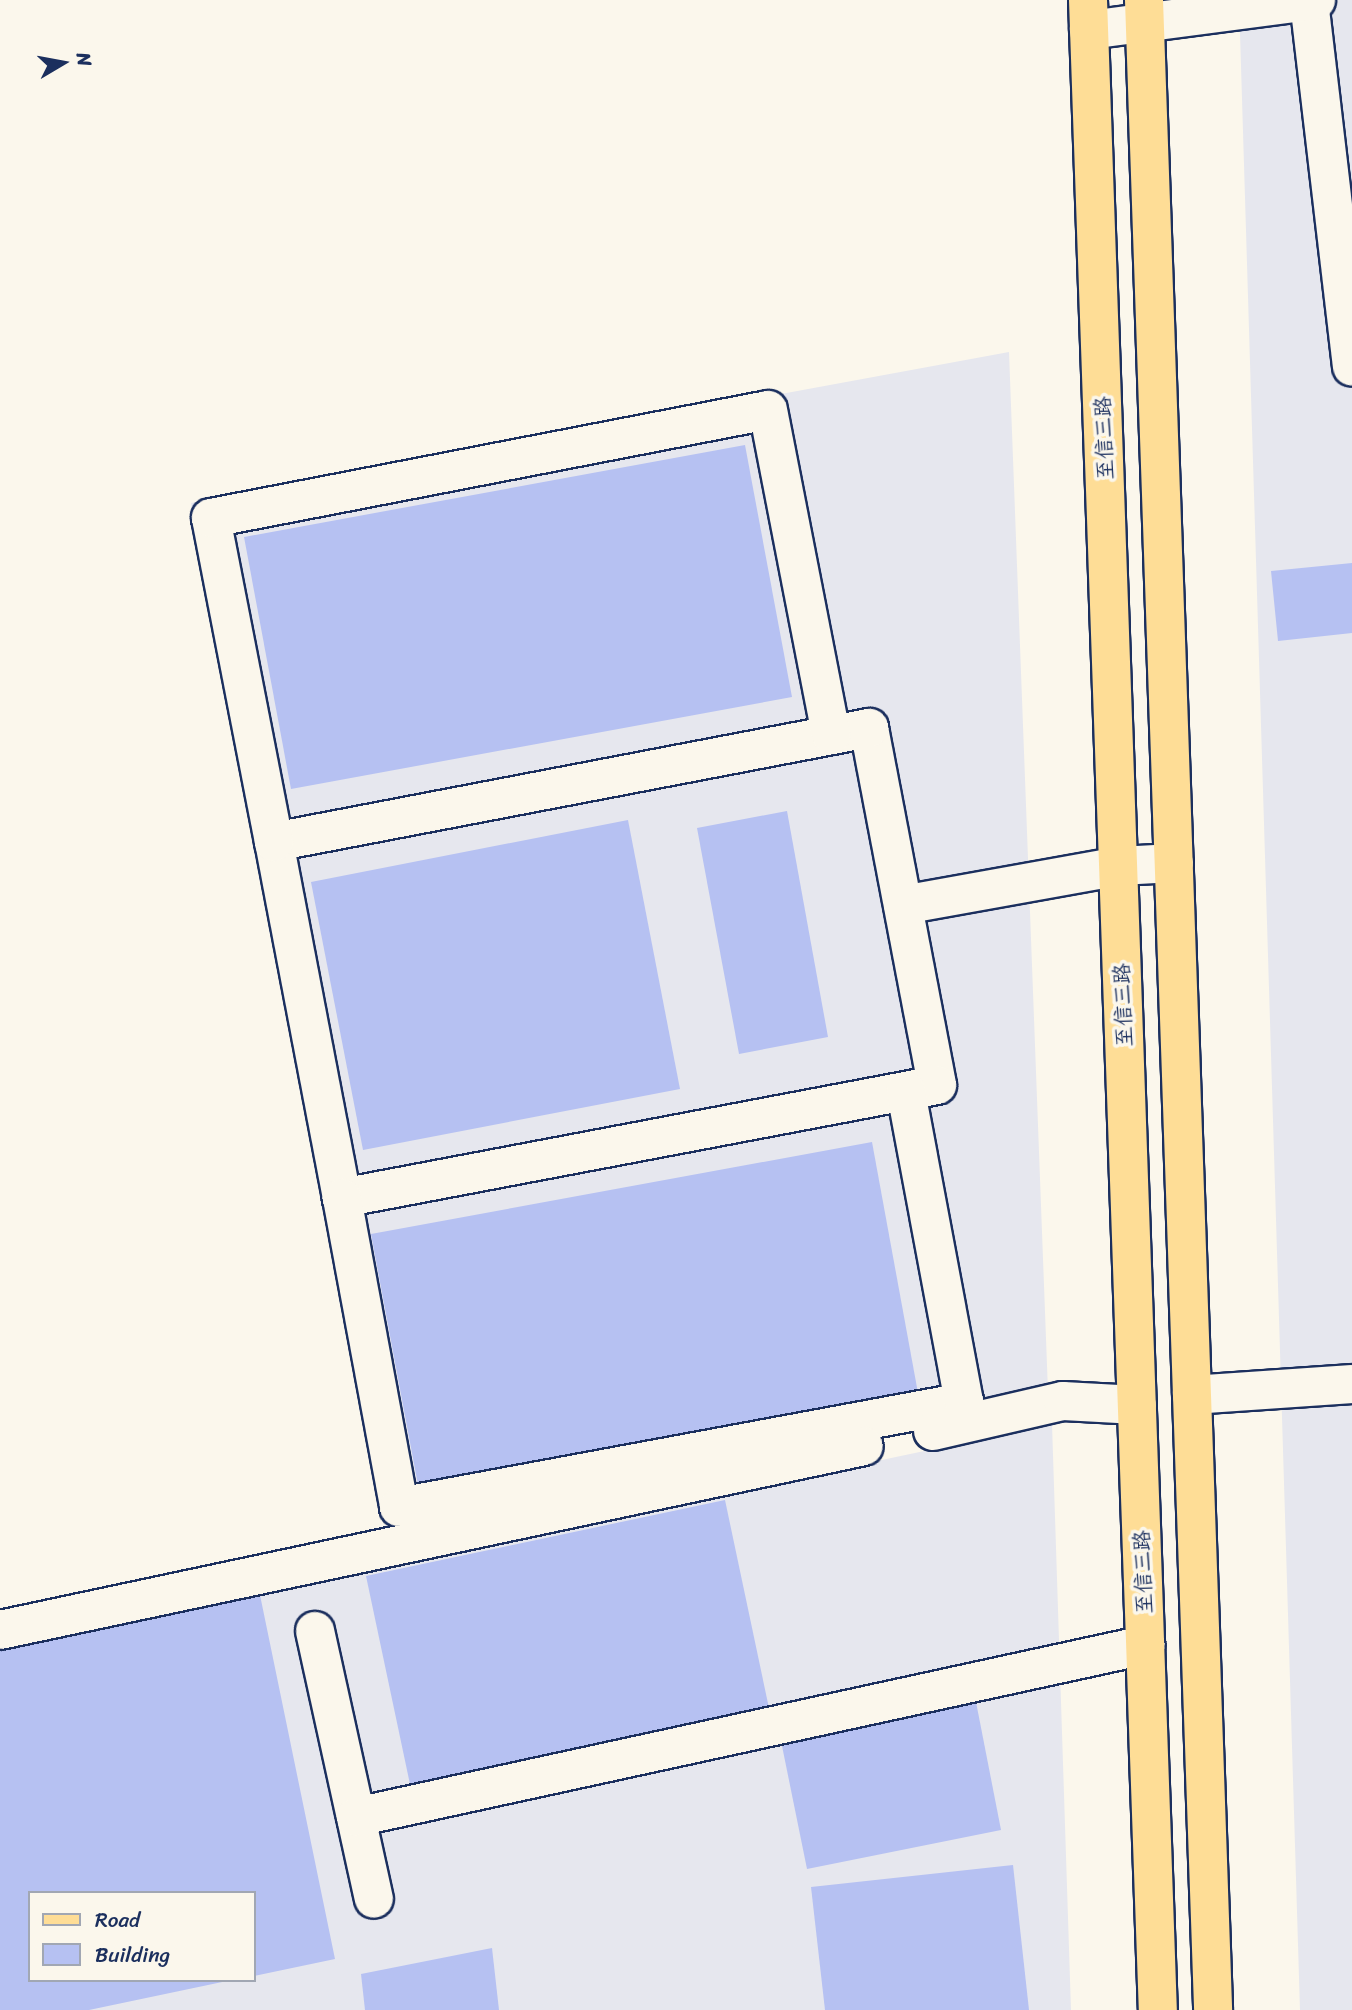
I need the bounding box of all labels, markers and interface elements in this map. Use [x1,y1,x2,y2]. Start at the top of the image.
north arrow [28,28,98,98]
text: N [67,50,102,69]
street label: 至信三路 [1090,396,1118,480]
street label: 至信三路 [1109,963,1137,1047]
street label: 至信三路 [1129,1530,1157,1614]
legend [28,1891,256,1982]
text: Road [95,1901,140,1939]
text: Building [95,1936,170,1974]

